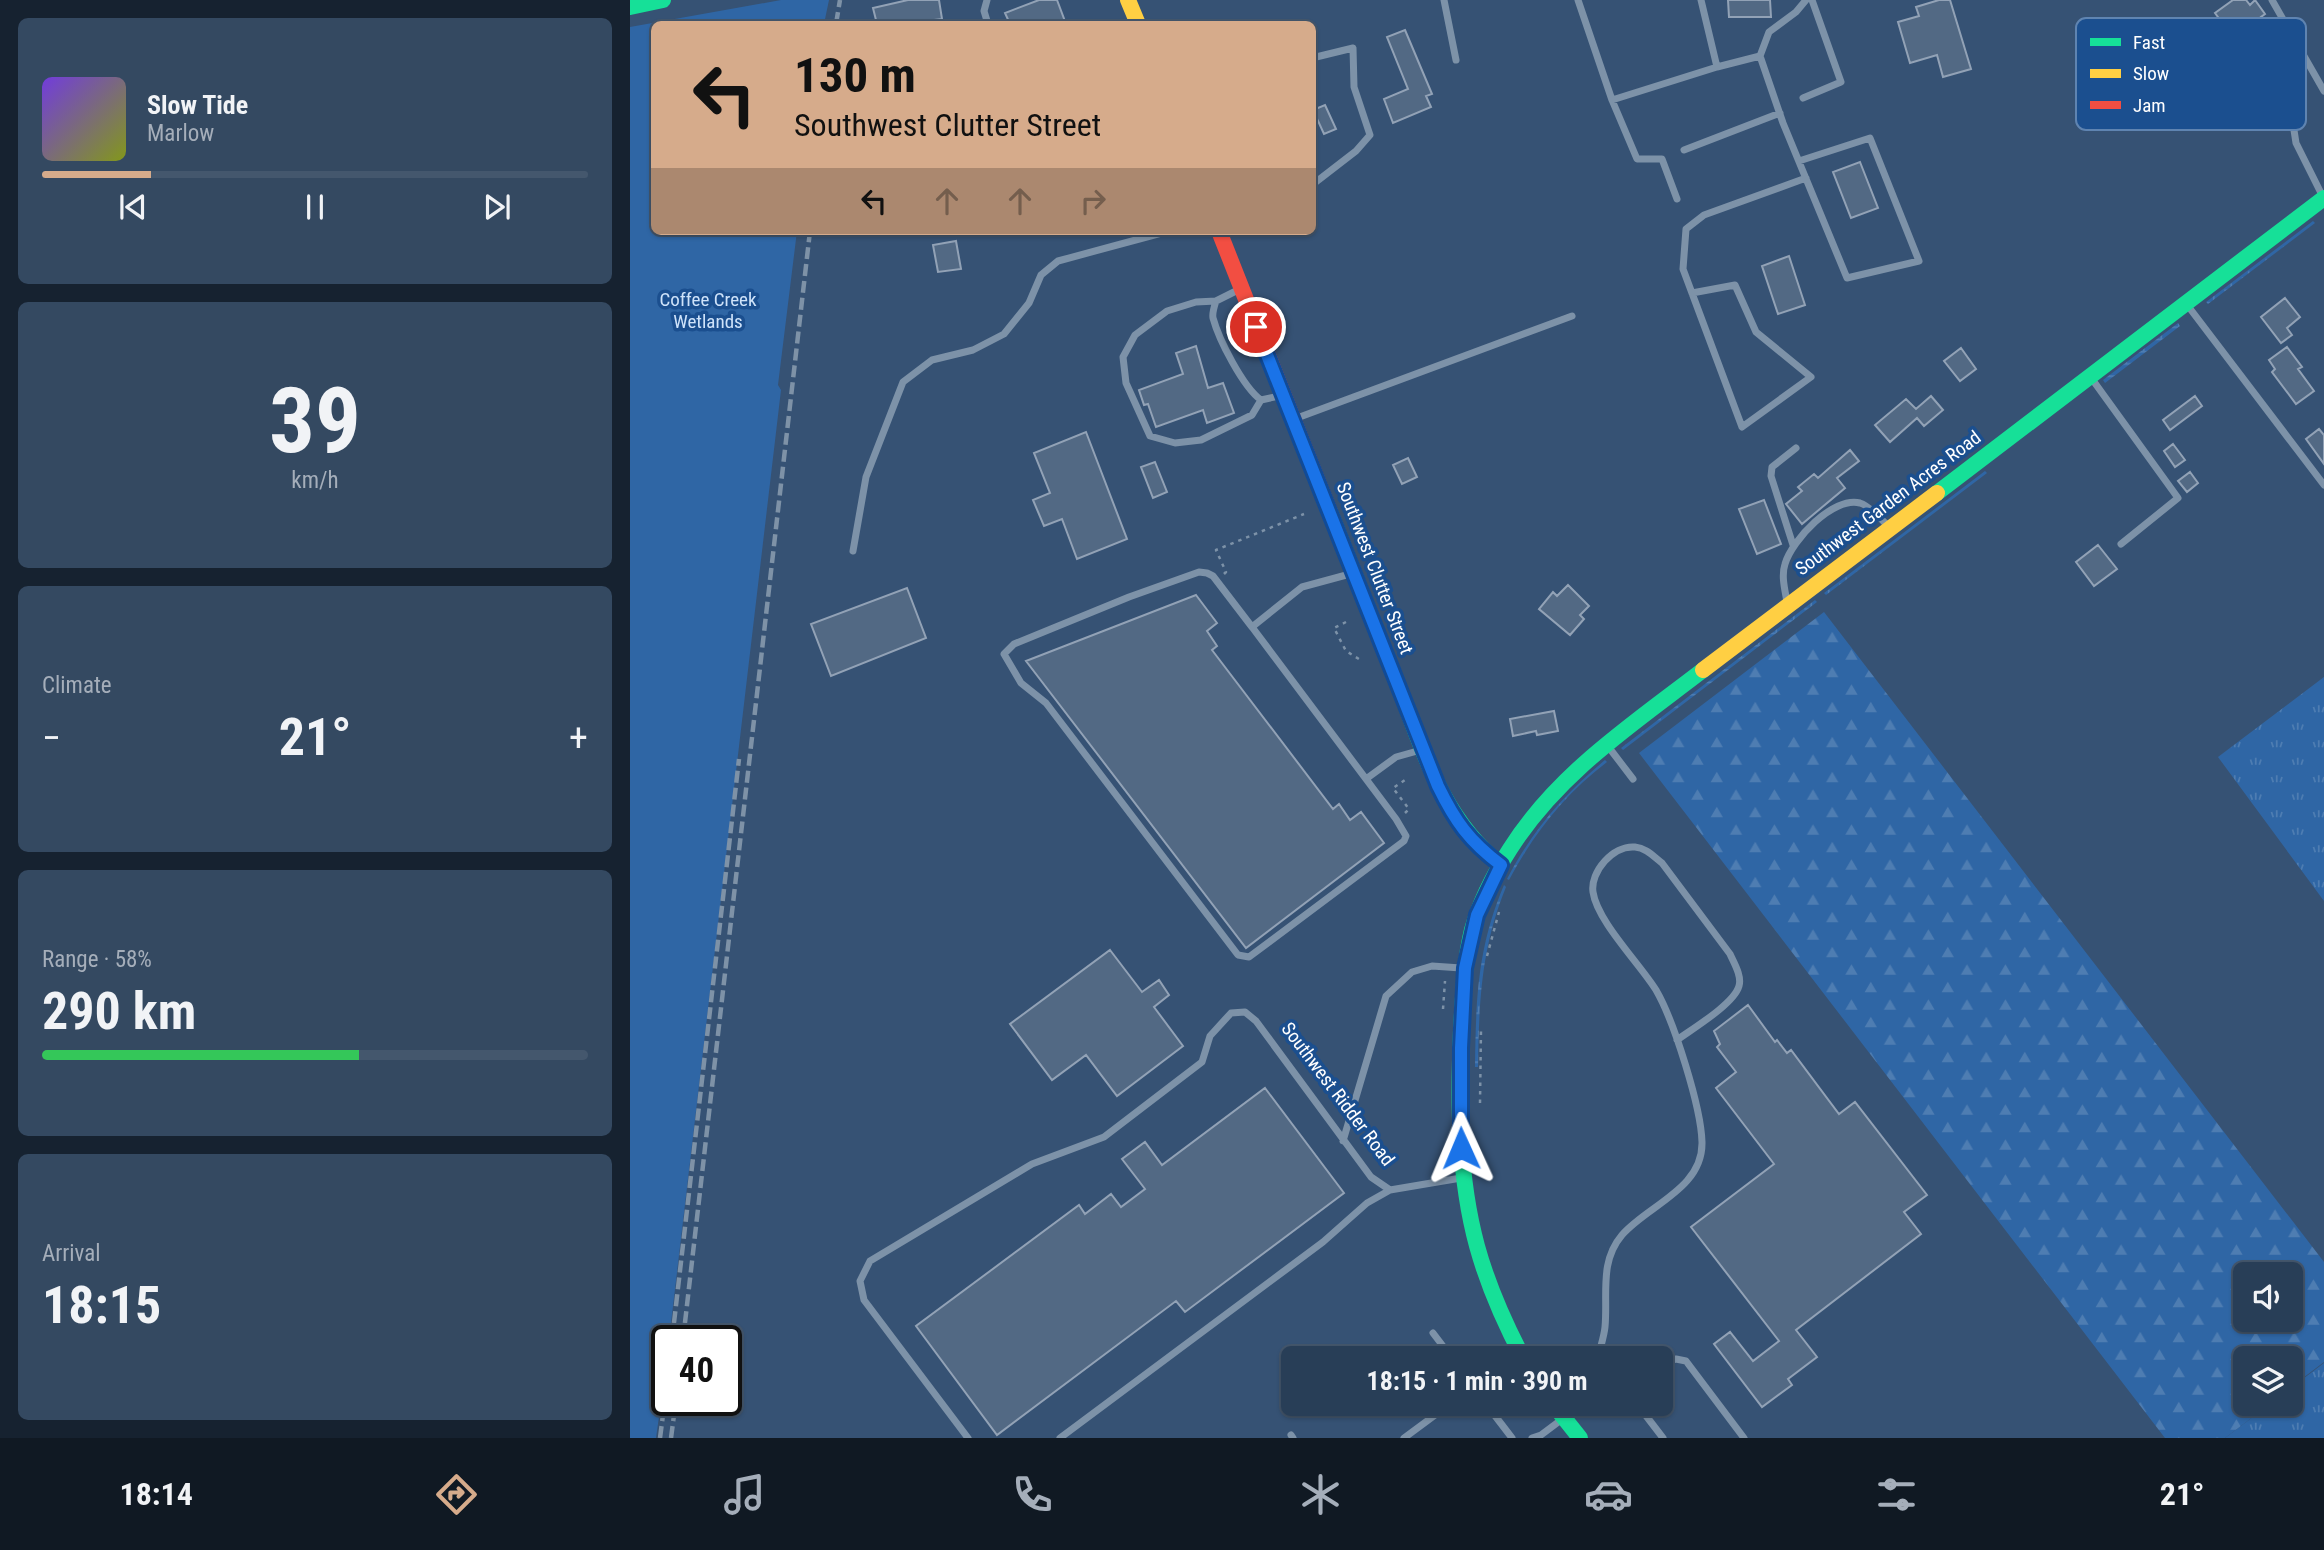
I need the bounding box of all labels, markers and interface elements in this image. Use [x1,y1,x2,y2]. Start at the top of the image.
legend [2076,18,2306,130]
text: Fast [2133,31,2165,54]
text: 130 m [794,47,916,104]
icon: left [679,49,770,140]
text: Slow [2133,62,2169,85]
text: Slow Tide [147,90,248,120]
text: Jam [2133,94,2166,117]
text: Southwest Clutter Street [794,106,1101,144]
text: Marlow [147,120,214,147]
icon: left [855,182,893,220]
icon: ahead [928,182,966,220]
icon: ahead [1001,182,1039,220]
icon: right [1074,182,1112,220]
icon: previous [114,188,152,226]
icon: pause [296,188,334,226]
icon: next [478,188,516,226]
park label: Coffee Creek Wetlands [659,288,757,333]
pin [1226,297,1286,357]
icon: arrive [1237,308,1275,346]
text: 39 [269,368,361,474]
street label: Southwest Garden Acres Road [1791,426,1985,580]
text: km/h [291,467,339,494]
street label: Southwest Clutter Street [1332,479,1418,657]
text: Climate [42,672,112,699]
text: 21° [279,707,351,768]
text: − [42,716,61,760]
text: + [569,716,588,760]
text: Range · 58% [42,946,152,973]
text: 290 km [42,981,196,1042]
street label: Southwest Ridder Road [1277,1018,1399,1170]
position arrow [1424,1111,1498,1185]
text: Arrival [42,1240,101,1267]
map controls [2233,1262,2303,1416]
button: sound [2233,1262,2303,1332]
text: 18:15 [42,1275,161,1336]
speed limit sign: 40 [651,1325,742,1416]
button: layers [2233,1346,2303,1416]
text: 18:15 · 1 min · 390 m [1367,1366,1587,1396]
icon: directions [432,1470,481,1519]
icon: music [720,1470,769,1519]
icon: phone [1008,1470,1057,1519]
icon: climate [1296,1470,1345,1519]
icon: car [1584,1470,1633,1519]
icon: filters [1872,1470,1921,1519]
text: 18:14 [119,1475,193,1513]
text: 21° [2160,1475,2204,1513]

